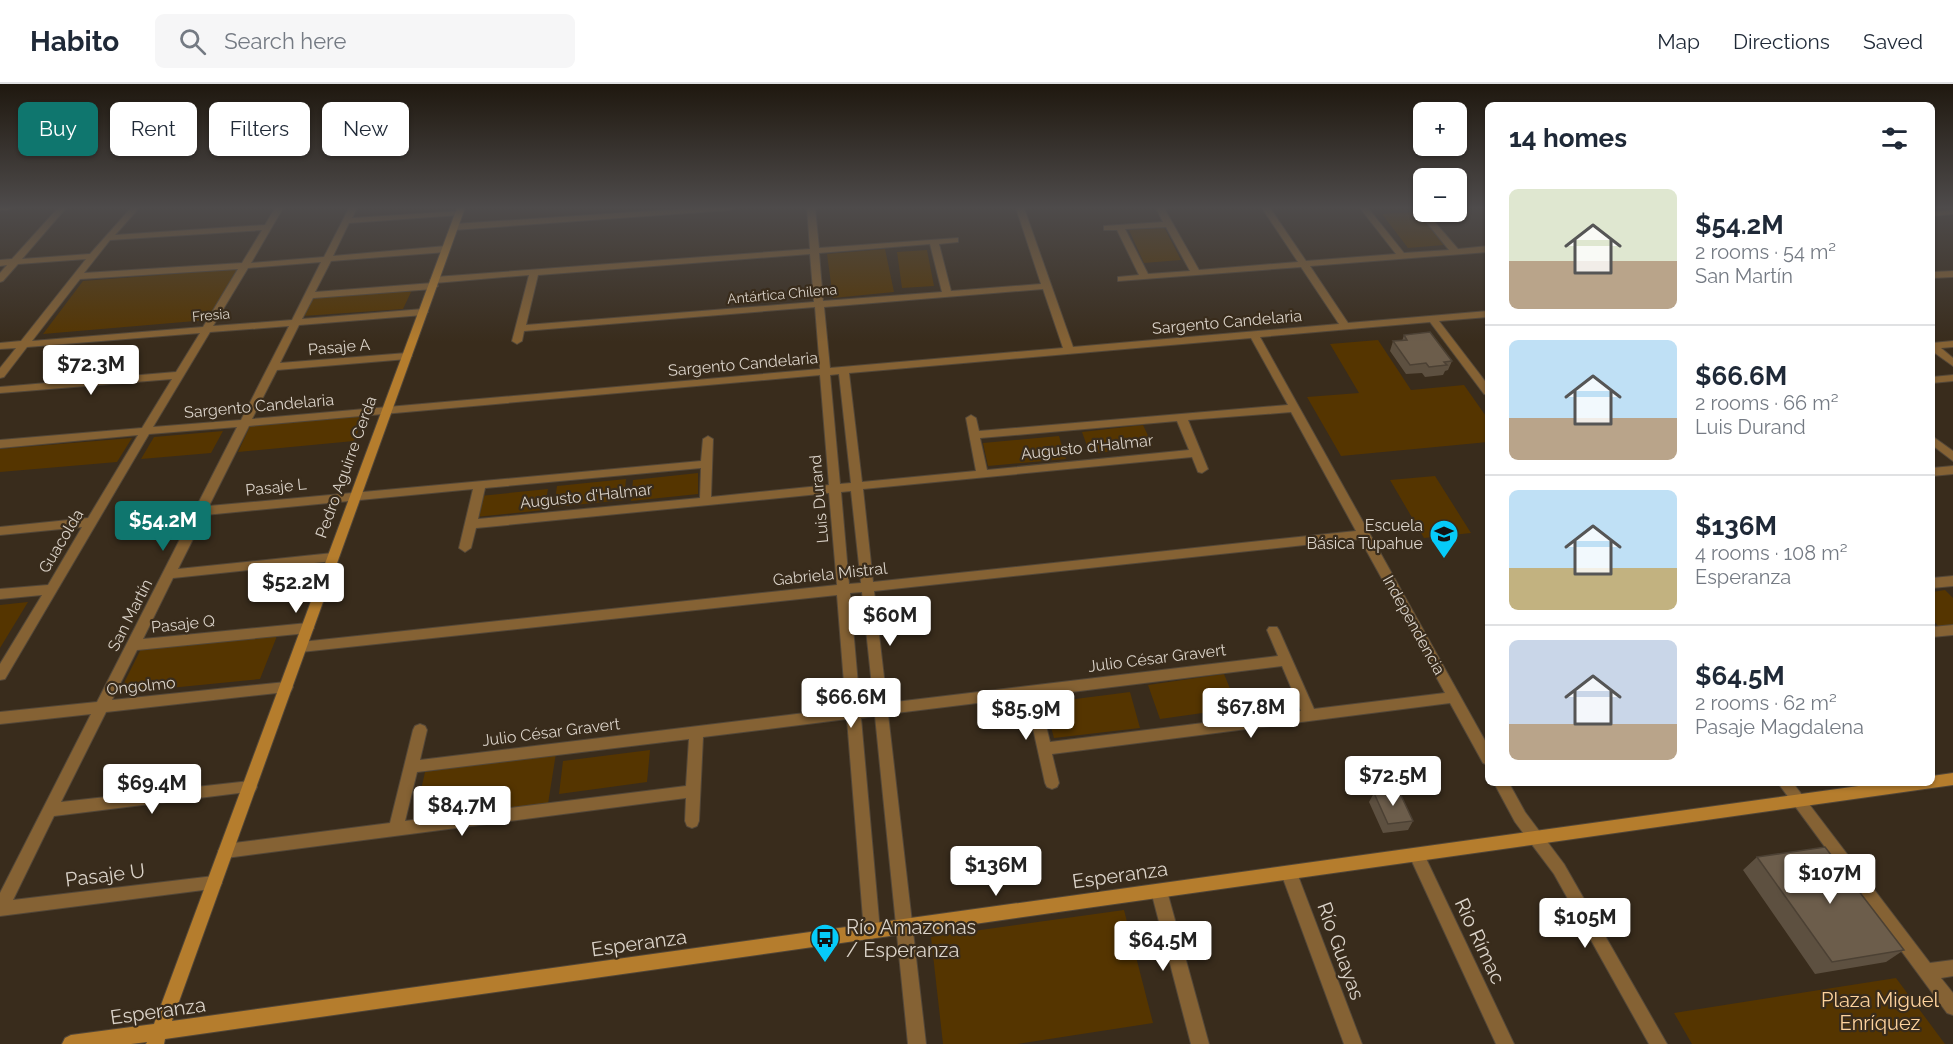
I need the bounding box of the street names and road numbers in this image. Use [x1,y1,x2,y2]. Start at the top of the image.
street label: Antártica Chilena [726,281,838,307]
street label: Fresia [191,305,231,325]
street label: Sargento Candelaria [1151,306,1303,338]
street label: Pasaje A [307,335,371,359]
street label: Sargento Candelaria [667,348,819,380]
street label: Sargento Candelaria [183,390,335,422]
street label: Pedro Aguirre Cerda [311,393,381,541]
street label: Augusto d'Halmar [1020,431,1155,463]
street label: Luis Durand [806,454,832,544]
street label: Pasaje L [244,474,308,500]
street label: Augusto d'Halmar [519,480,654,512]
street label: Guacolda [35,506,87,576]
street label: Gabriela Mistral [772,558,889,589]
street label: Independencia [1379,572,1449,678]
street label: San Martín [104,576,156,654]
street label: Pasaje Q [150,611,216,637]
street label: Julio César Gravert [1087,640,1228,676]
street label: Ongolmo [106,673,176,699]
street label: Julio César Gravert [481,714,622,750]
street label: Esperanza [1071,856,1169,894]
street label: Pasaje U [64,858,146,892]
street label: Río Rímac [1450,894,1510,988]
street label: Río Guayas [1312,899,1370,1003]
street label: Esperanza [590,924,688,962]
street label: Esperanza [109,992,207,1030]

